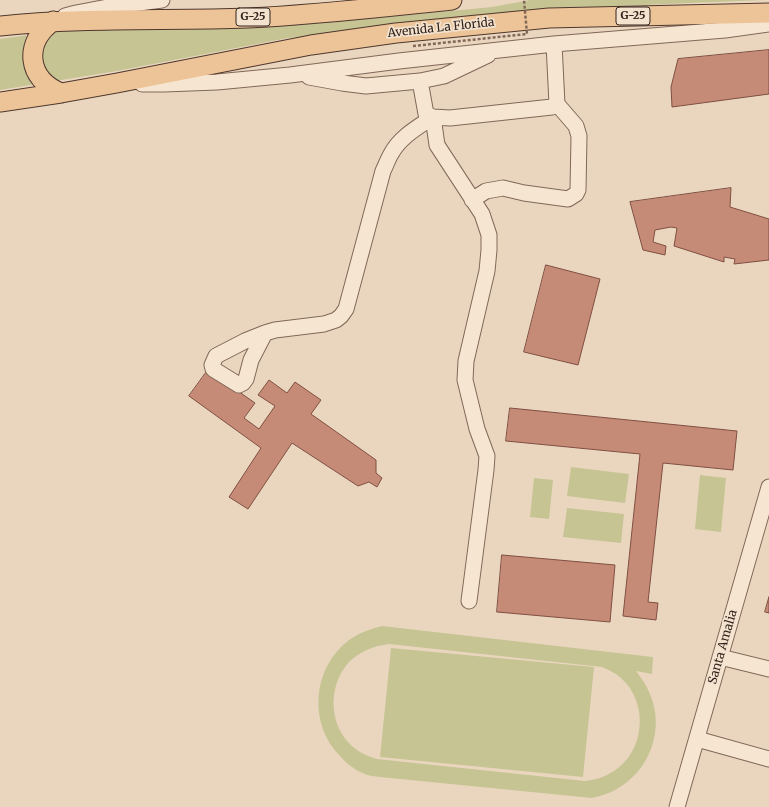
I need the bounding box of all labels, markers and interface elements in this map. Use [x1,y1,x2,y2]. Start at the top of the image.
road number: G-25 [616,7,650,25]
road number: G-25 [236,8,270,26]
street label: Avenida La Florida [387,15,495,41]
street label: Santa Amalia [706,608,740,686]

